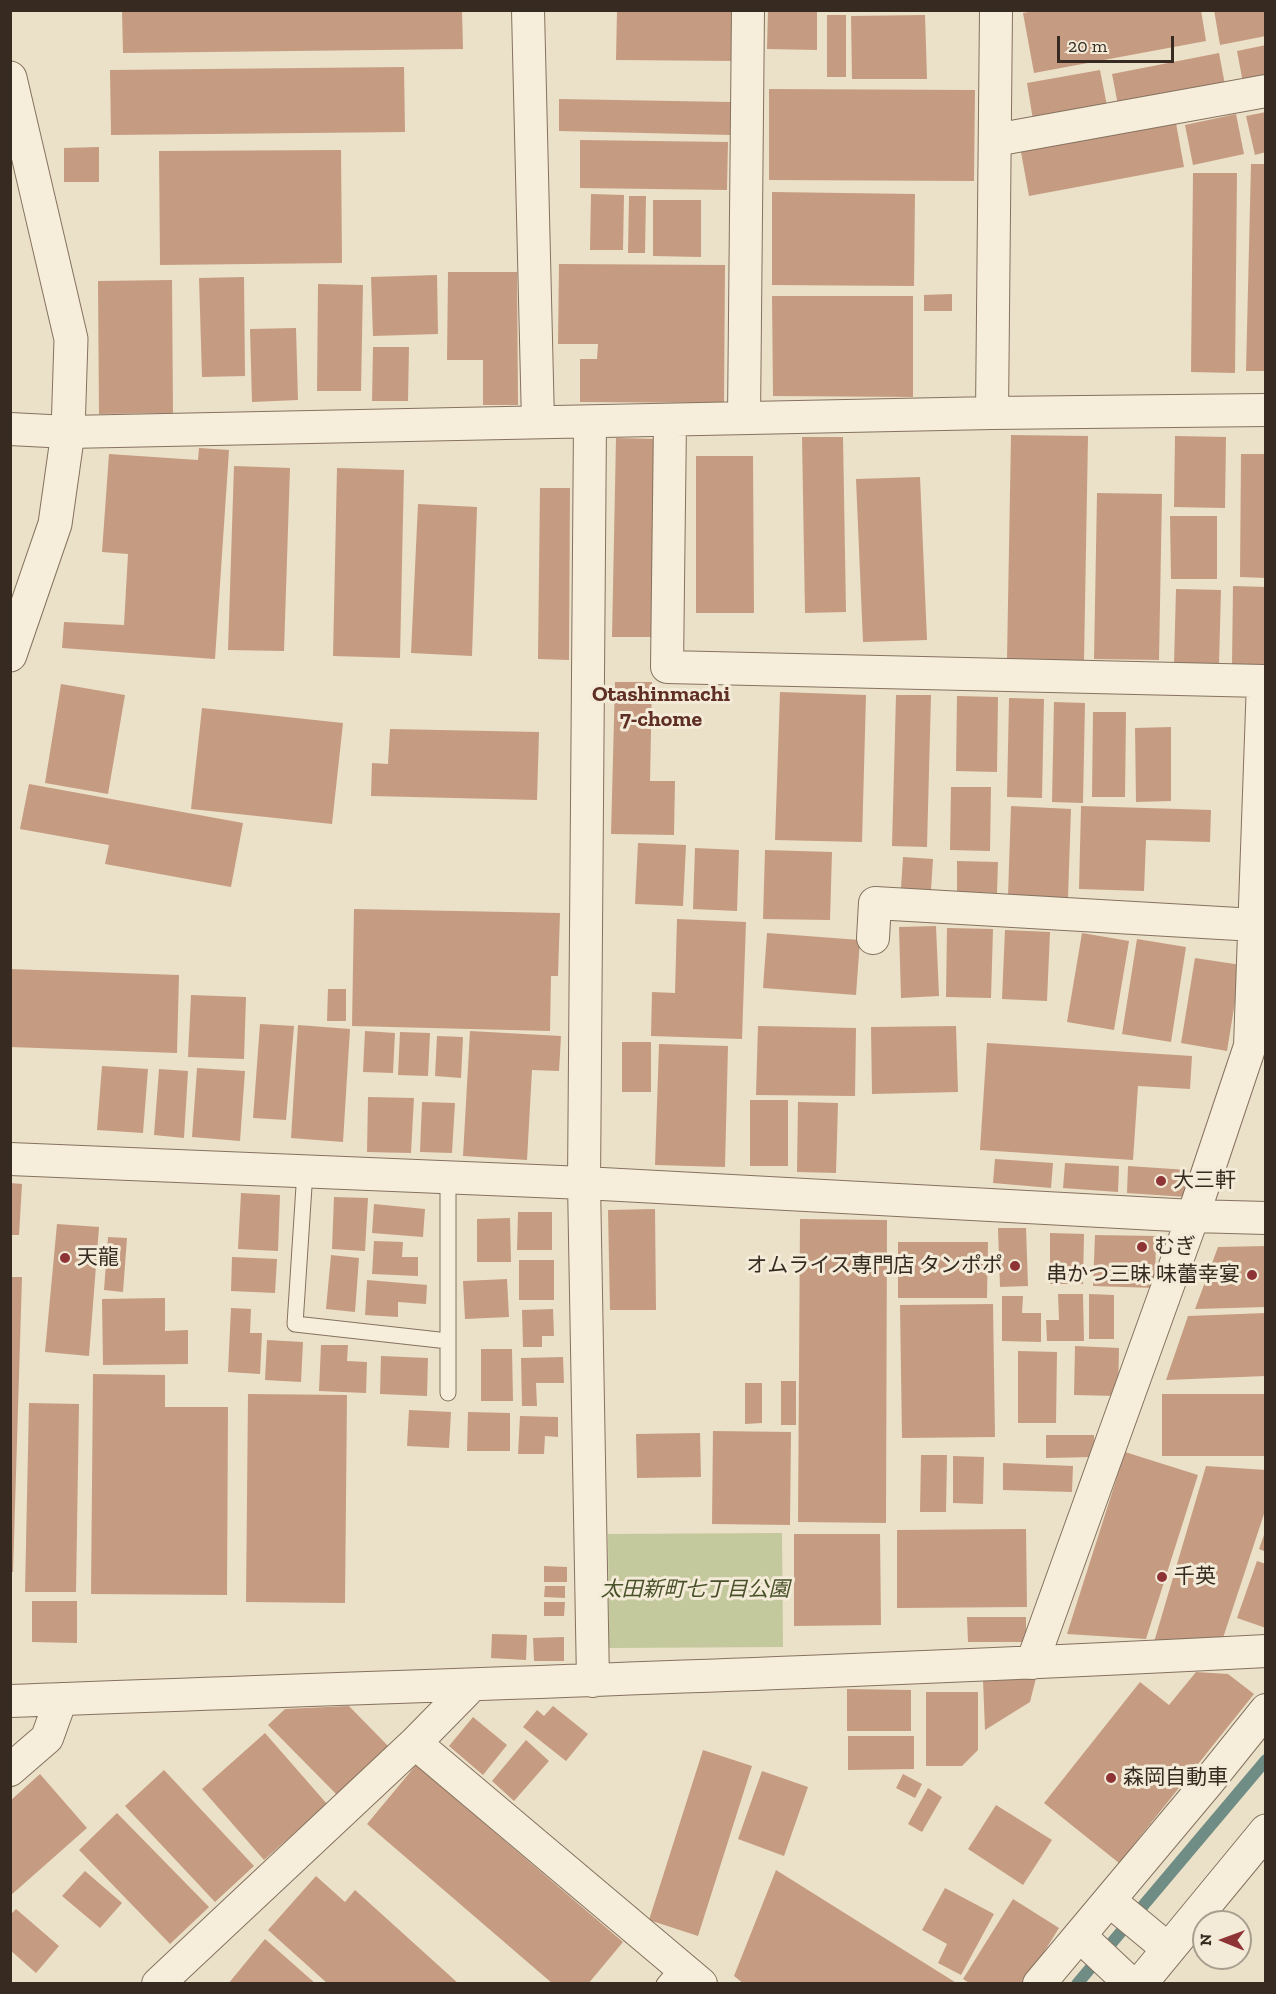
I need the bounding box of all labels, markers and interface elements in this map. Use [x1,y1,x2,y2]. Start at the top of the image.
scale bar [1060,24,1177,62]
text: 20 m [1068,35,1107,57]
district label: Otashinmachi 7-chome [592,682,730,734]
place label: 大三軒 [1173,1168,1236,1194]
marker: 大三軒 [1154,1174,1168,1188]
place label: むぎ [1154,1234,1196,1260]
marker: むぎ [1135,1240,1149,1254]
place label: 天龍 [77,1245,119,1271]
marker: 天龍 [58,1251,72,1265]
place label: オムライス専門店 タンポポ [746,1253,1003,1279]
marker: オムライス専門店 タンポポ [1008,1259,1022,1273]
place label: 串かつ三昧 味蕾幸宴 [1046,1262,1240,1288]
marker: 串かつ三昧 味蕾幸宴 [1245,1268,1259,1282]
place label: 千英 [1174,1564,1216,1590]
marker: 千英 [1155,1570,1169,1584]
park label: 太田新町七丁目公園 [601,1577,789,1603]
place label: 森岡自動車 [1123,1765,1228,1791]
marker: 森岡自動車 [1104,1771,1118,1785]
north arrow [1192,1910,1252,1970]
text: N [1196,1933,1215,1946]

